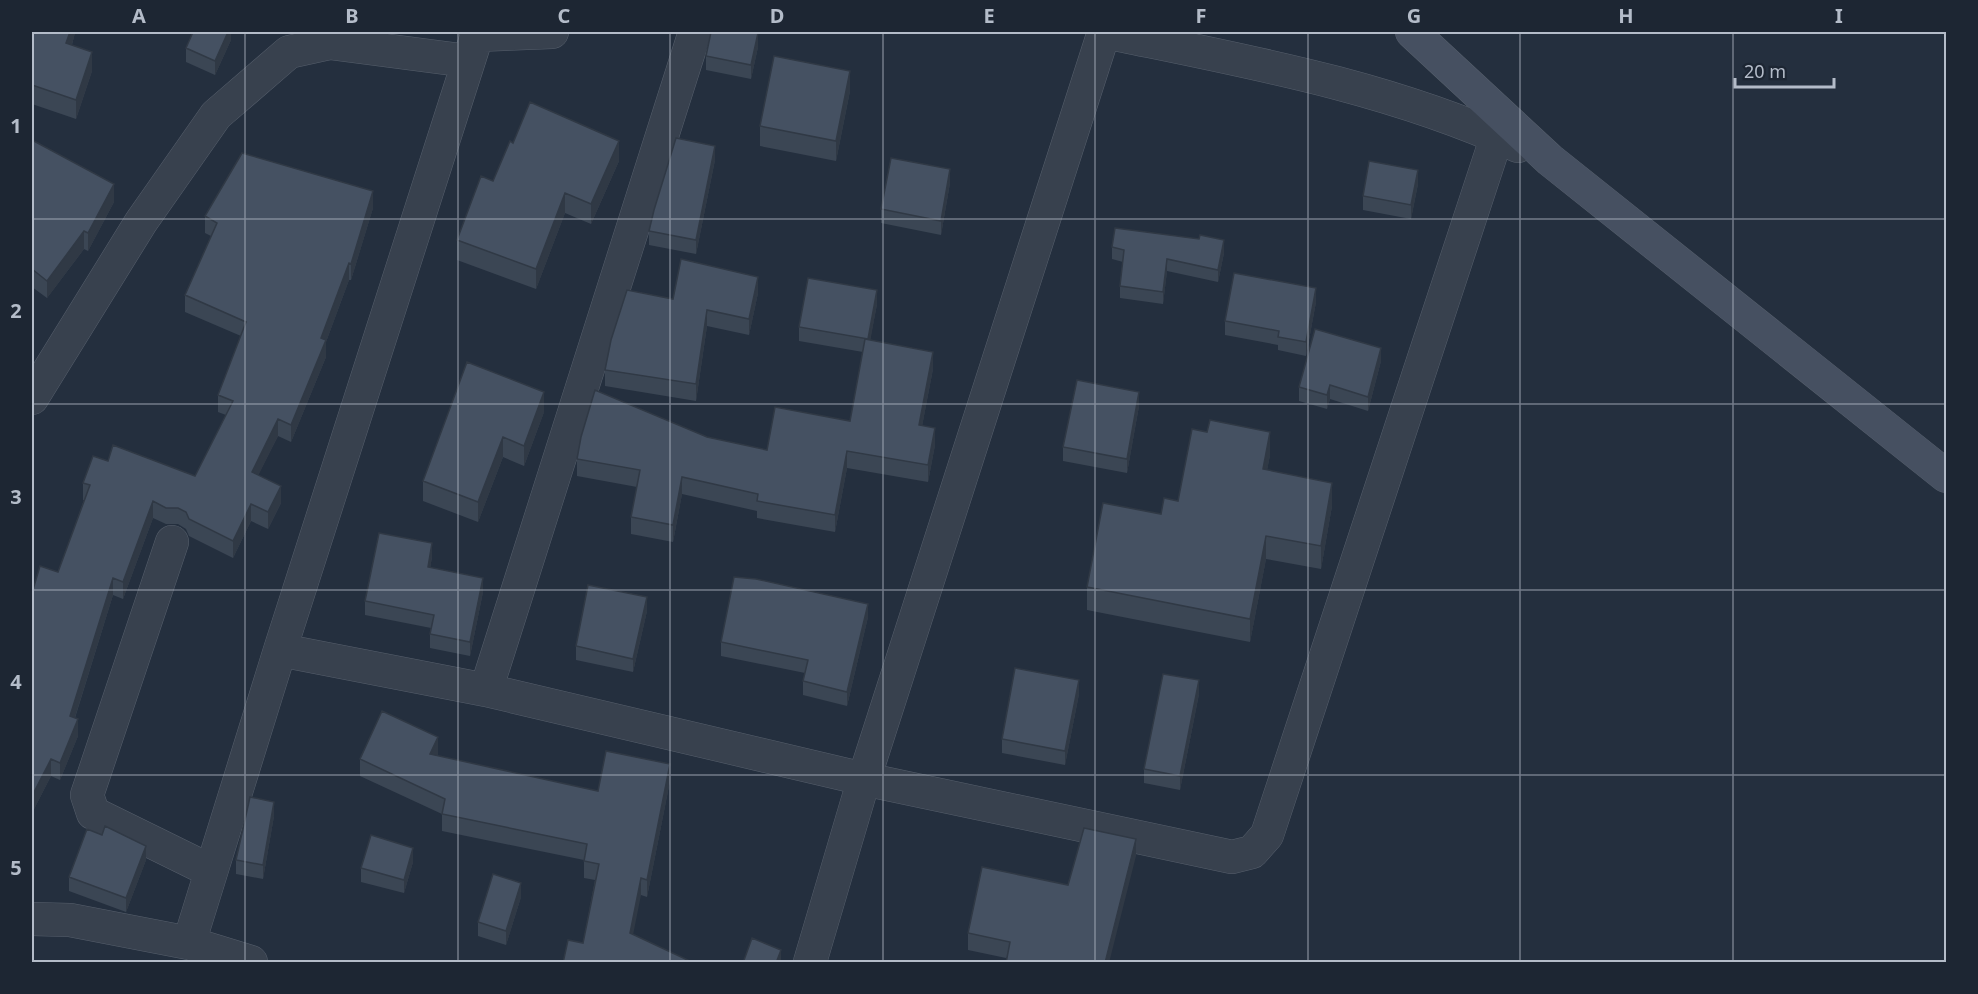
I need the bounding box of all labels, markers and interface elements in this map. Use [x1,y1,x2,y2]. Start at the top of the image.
text: A [132,2,146,29]
text: B [345,2,359,29]
text: C [558,2,571,29]
text: D [770,2,784,29]
text: E [983,2,995,29]
text: F [1196,2,1206,29]
text: G [1407,2,1421,29]
text: H [1618,2,1634,29]
text: I [1835,2,1843,29]
scale bar [1735,51,1834,89]
text: 20 m [1744,59,1786,83]
text: 1 [10,112,22,139]
text: 2 [10,297,22,324]
text: 3 [10,483,22,510]
text: 4 [10,668,22,695]
text: 5 [10,854,22,881]

